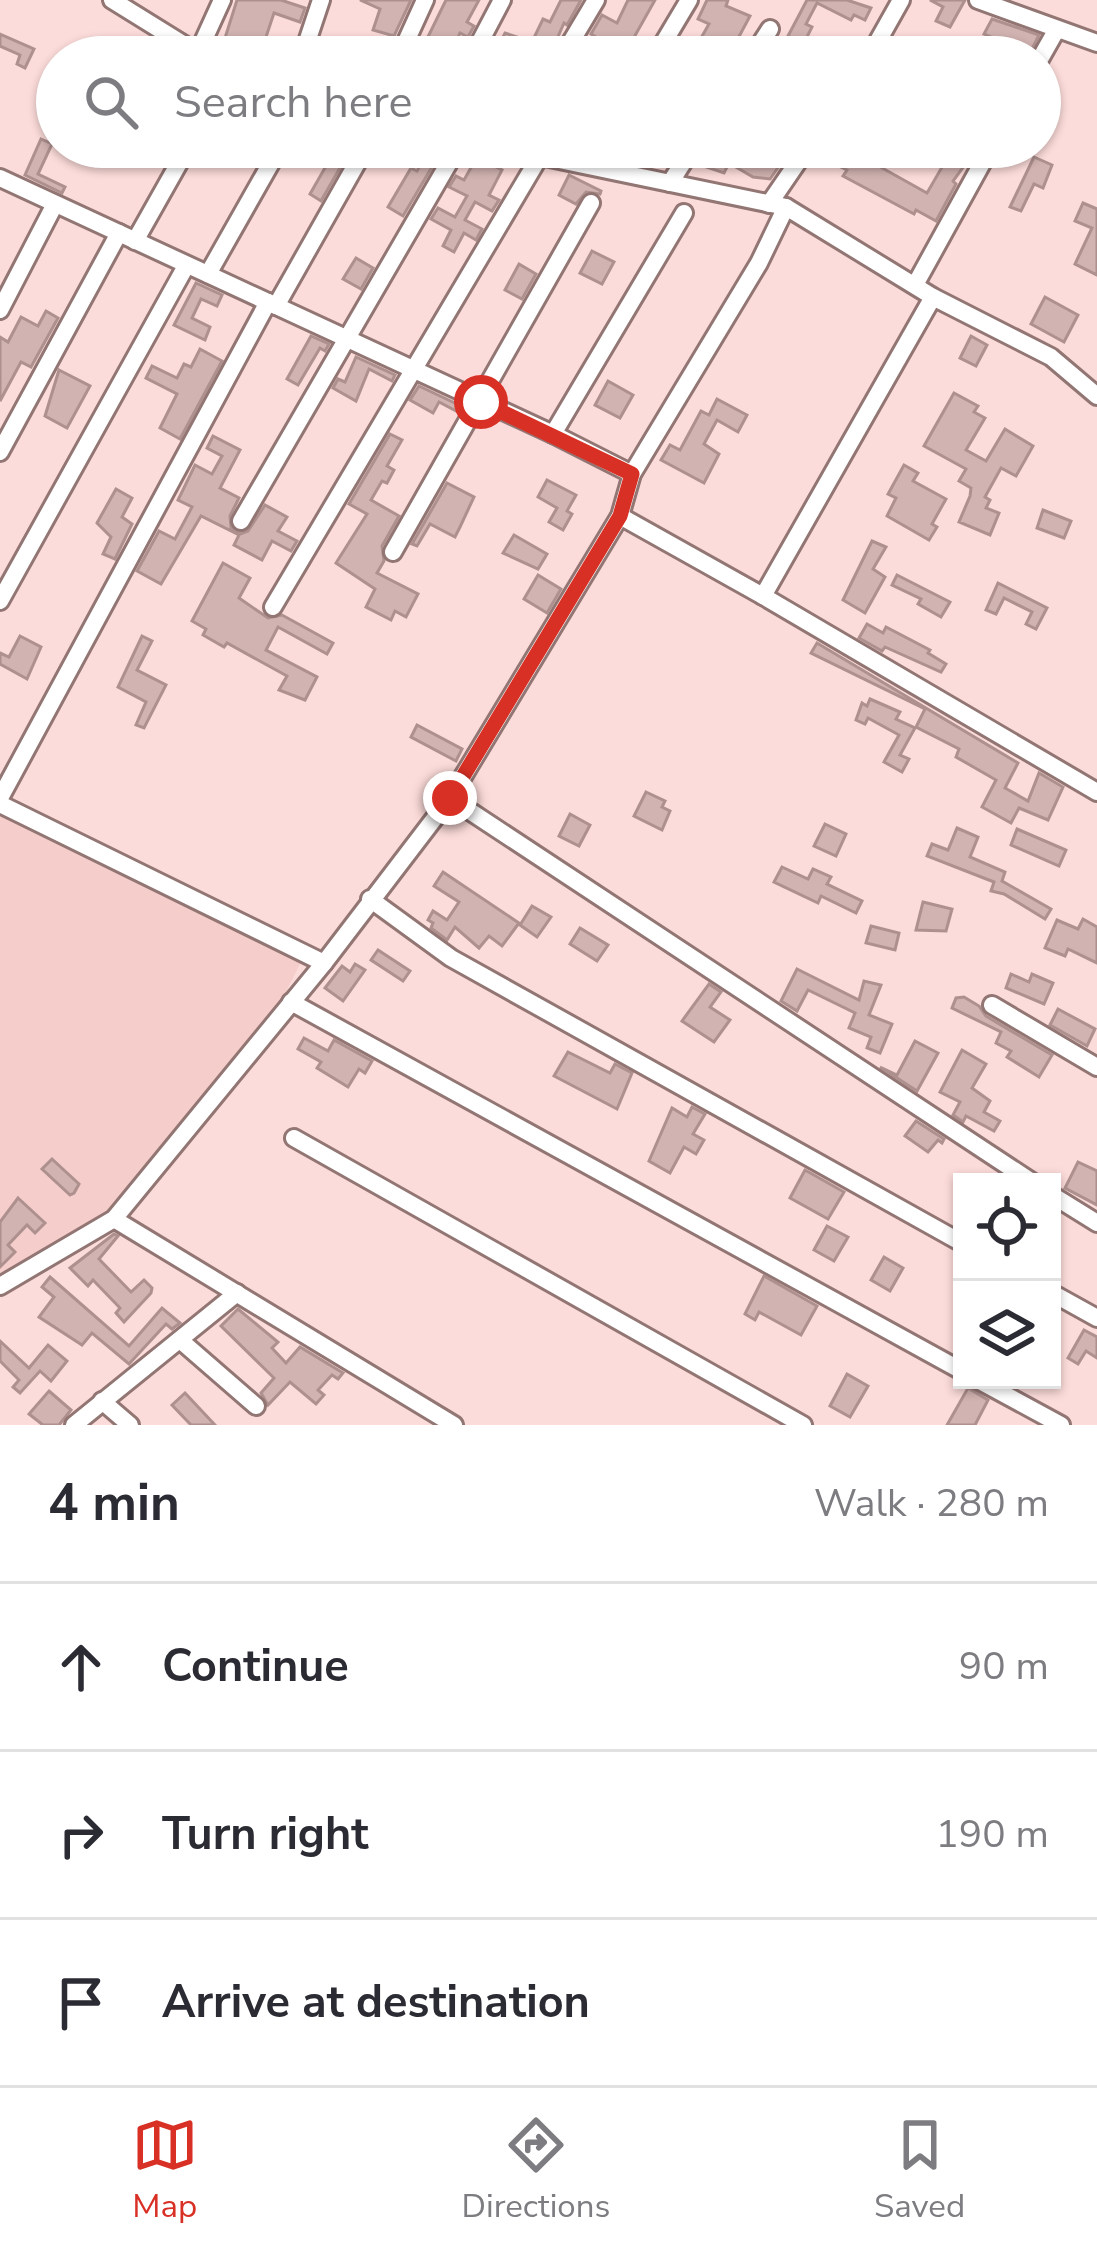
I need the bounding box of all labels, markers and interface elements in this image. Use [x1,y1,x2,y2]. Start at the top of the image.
search box [36,36,1061,168]
icon: search [78,69,144,135]
text: Search here [174,72,413,133]
route start [454,375,508,429]
route end [423,771,477,825]
map controls [953,1173,1061,1389]
button: locate [953,1173,1061,1281]
button: layers [953,1281,1061,1389]
text: 4 min [48,1468,180,1538]
text: Walk · 280 m [814,1477,1049,1530]
icon: ahead [48,1634,114,1700]
text: Continue [162,1636,349,1697]
text: 90 m [959,1640,1049,1693]
icon: right [48,1802,114,1868]
text: Turn right [162,1804,369,1865]
text: 190 m [935,1808,1049,1861]
icon: arrive [48,1970,114,2036]
text: Arrive at destination [162,1972,590,2033]
tab: Map [132,2112,198,2229]
tab: Directions [462,2112,610,2229]
tab: Saved [874,2112,965,2229]

